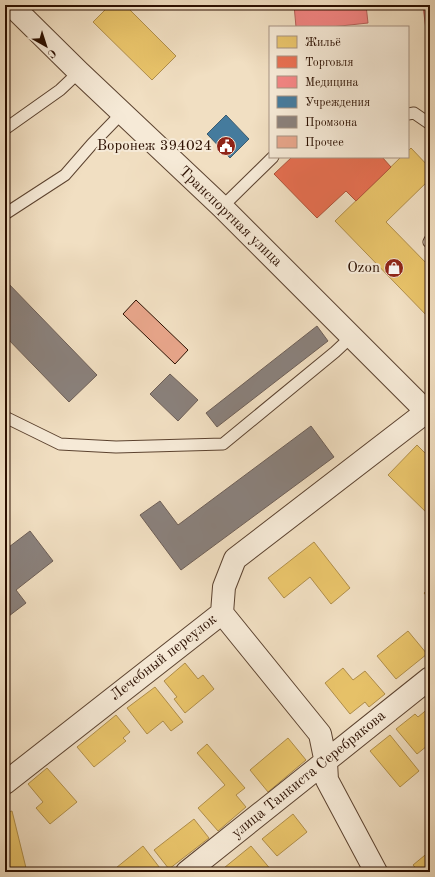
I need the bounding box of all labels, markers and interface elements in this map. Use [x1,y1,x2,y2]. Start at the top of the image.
north arrow [26,26,66,66]
legend [269,26,409,158]
text: Жильё [305,37,341,49]
text: С [45,46,58,59]
text: Торговля [305,57,354,69]
text: Медицина [305,77,359,89]
text: Учреждения [305,97,370,109]
text: Промзона [305,117,357,129]
public building icon: Воронеж 394024 [215,135,237,157]
text: Прочее [305,137,344,149]
place label: Воронеж 394024 [97,139,212,154]
street label: Транспортная улица [175,164,285,270]
shop icon: Ozon [383,257,405,279]
place label: Ozon [347,261,380,276]
street label: Лечебный переулок [108,612,220,704]
street label: улица Танкиста Серебрякова [229,708,389,842]

